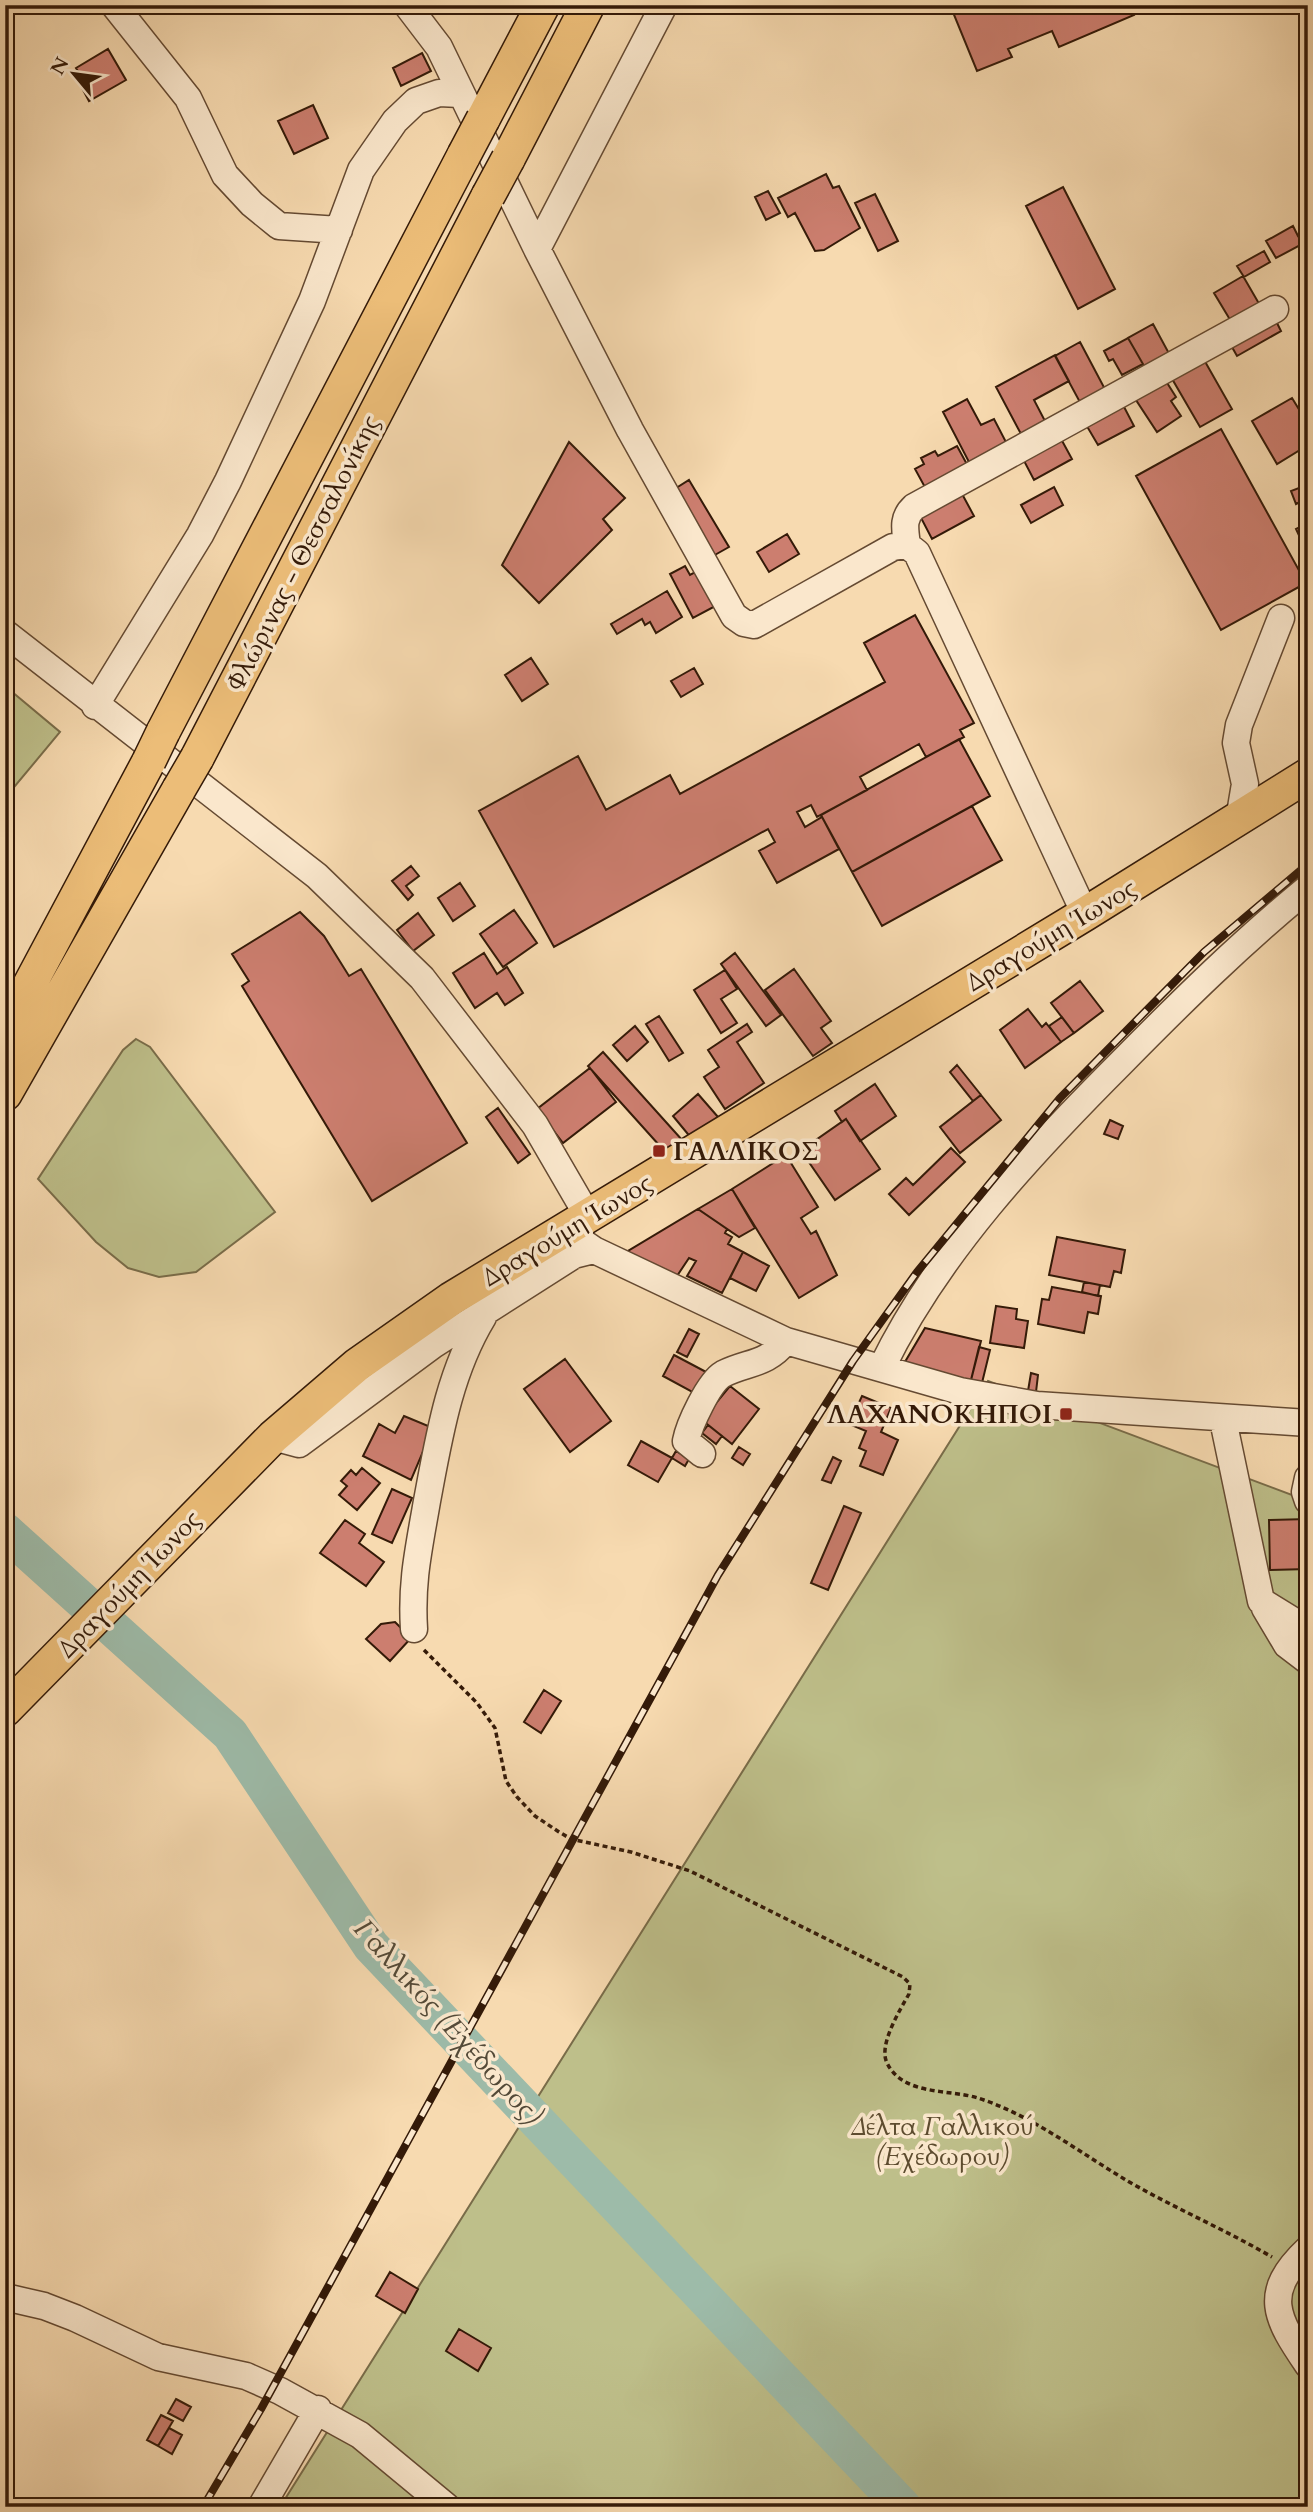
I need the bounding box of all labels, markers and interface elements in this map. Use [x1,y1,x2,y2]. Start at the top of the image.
north arrow [38,38,108,108]
text: N [45,52,76,80]
street label: Φλώρινας - Θεσσαλονίκης [218,409,388,697]
street label: Δραγούμη Ίωνος [959,870,1143,1000]
place label: ΓΑΛΛΙΚΟΣ [673,1134,819,1169]
marker: ΓΑΛΛΙΚΟΣ [651,1143,667,1159]
street label: Δραγούμη Ίωνος [475,1165,659,1295]
place label: ΛΑΧΑΝΟΚΗΠΟΙ [827,1397,1052,1432]
marker: ΛΑΧΑΝΟΚΗΠΟΙ [1058,1406,1074,1422]
street label: Δραγούμη Ίωνος [49,1503,209,1665]
water label: Γαλλικός (Εχέδωρος) [345,1911,551,2133]
park label: Δέλτα Γαλλικού (Εχέδωρου) [850,2109,1034,2174]

